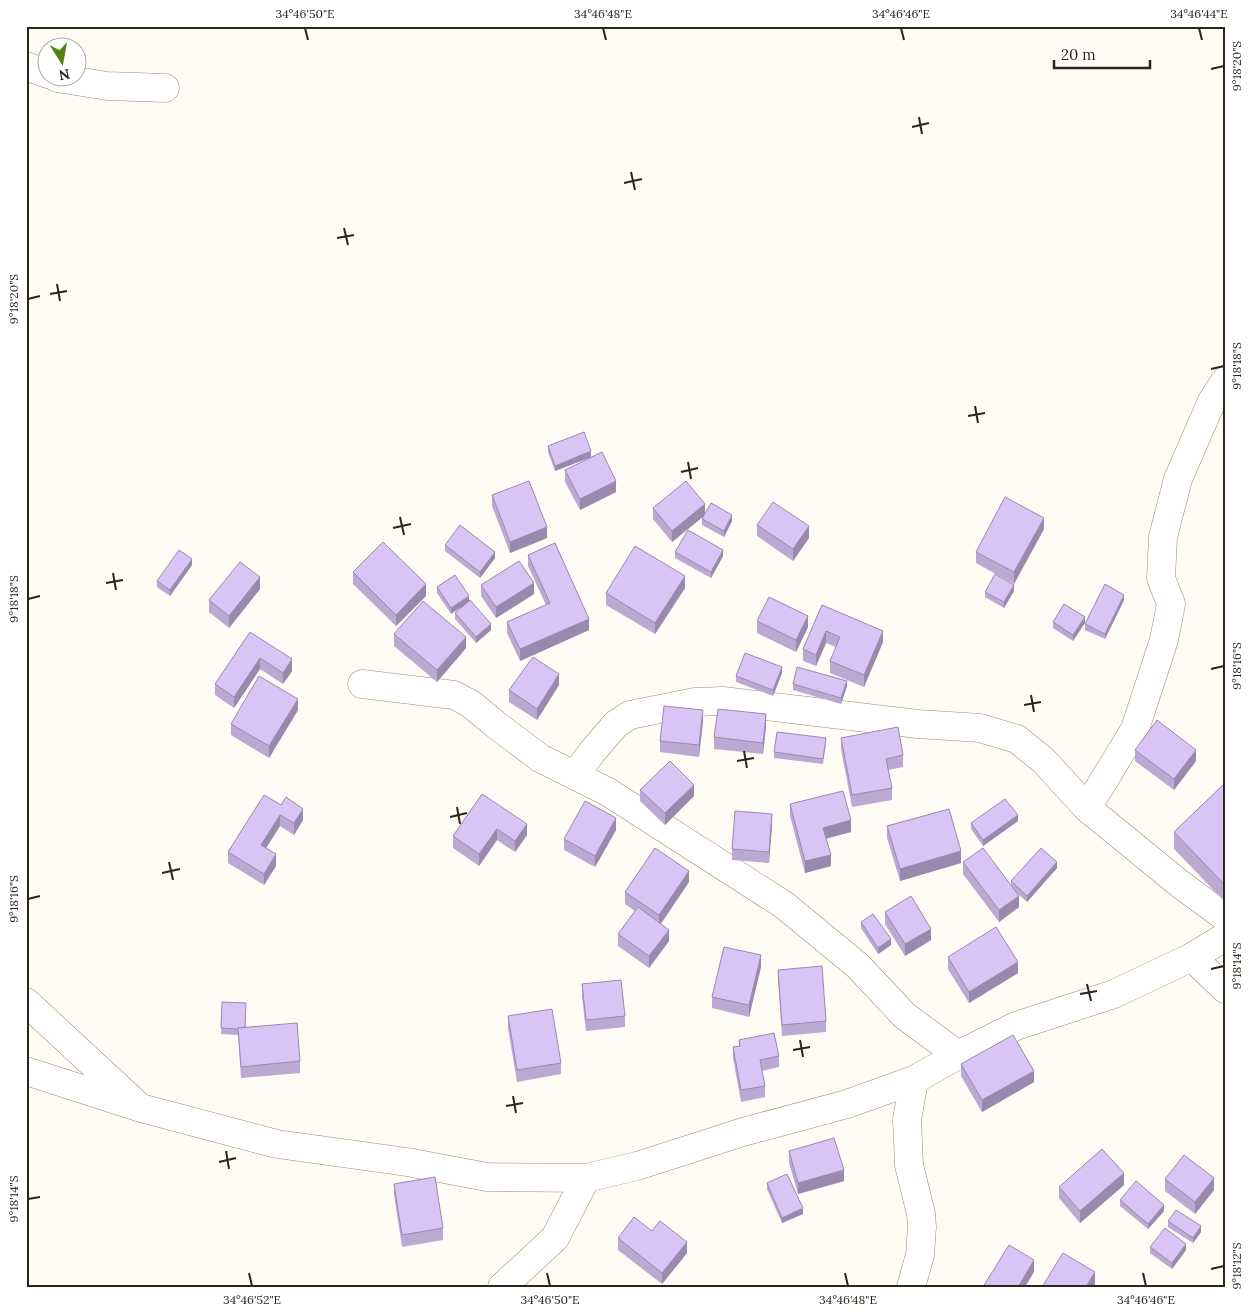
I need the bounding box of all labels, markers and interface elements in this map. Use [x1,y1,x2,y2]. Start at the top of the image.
text: 34°46'50"E [275,6,335,21]
text: 34°46'48"E [574,6,632,21]
text: 34°46'46"E [872,6,930,21]
text: 34°46'44"E [1170,6,1228,21]
north arrow [38,38,88,88]
scale bar [1054,38,1150,70]
text: 9°18'20"S [1229,41,1244,91]
text: 20 m [1061,45,1096,64]
text: N [57,65,72,85]
text: 9°18'20"S [6,274,21,324]
text: 9°18'18"S [1229,342,1244,390]
text: 9°18'18"S [6,575,21,623]
text: 9°18'16"S [1229,642,1244,690]
text: 9°18'16"S [6,875,21,923]
text: 9°18'14"S [1229,942,1244,990]
text: 9°18'14"S [6,1175,21,1223]
text: 9°18'12"S [1229,1242,1244,1290]
text: 34°46'52"E [223,1292,281,1307]
text: 34°46'50"E [520,1292,580,1307]
text: 34°46'48"E [819,1292,877,1307]
text: 34°46'46"E [1117,1292,1175,1307]

